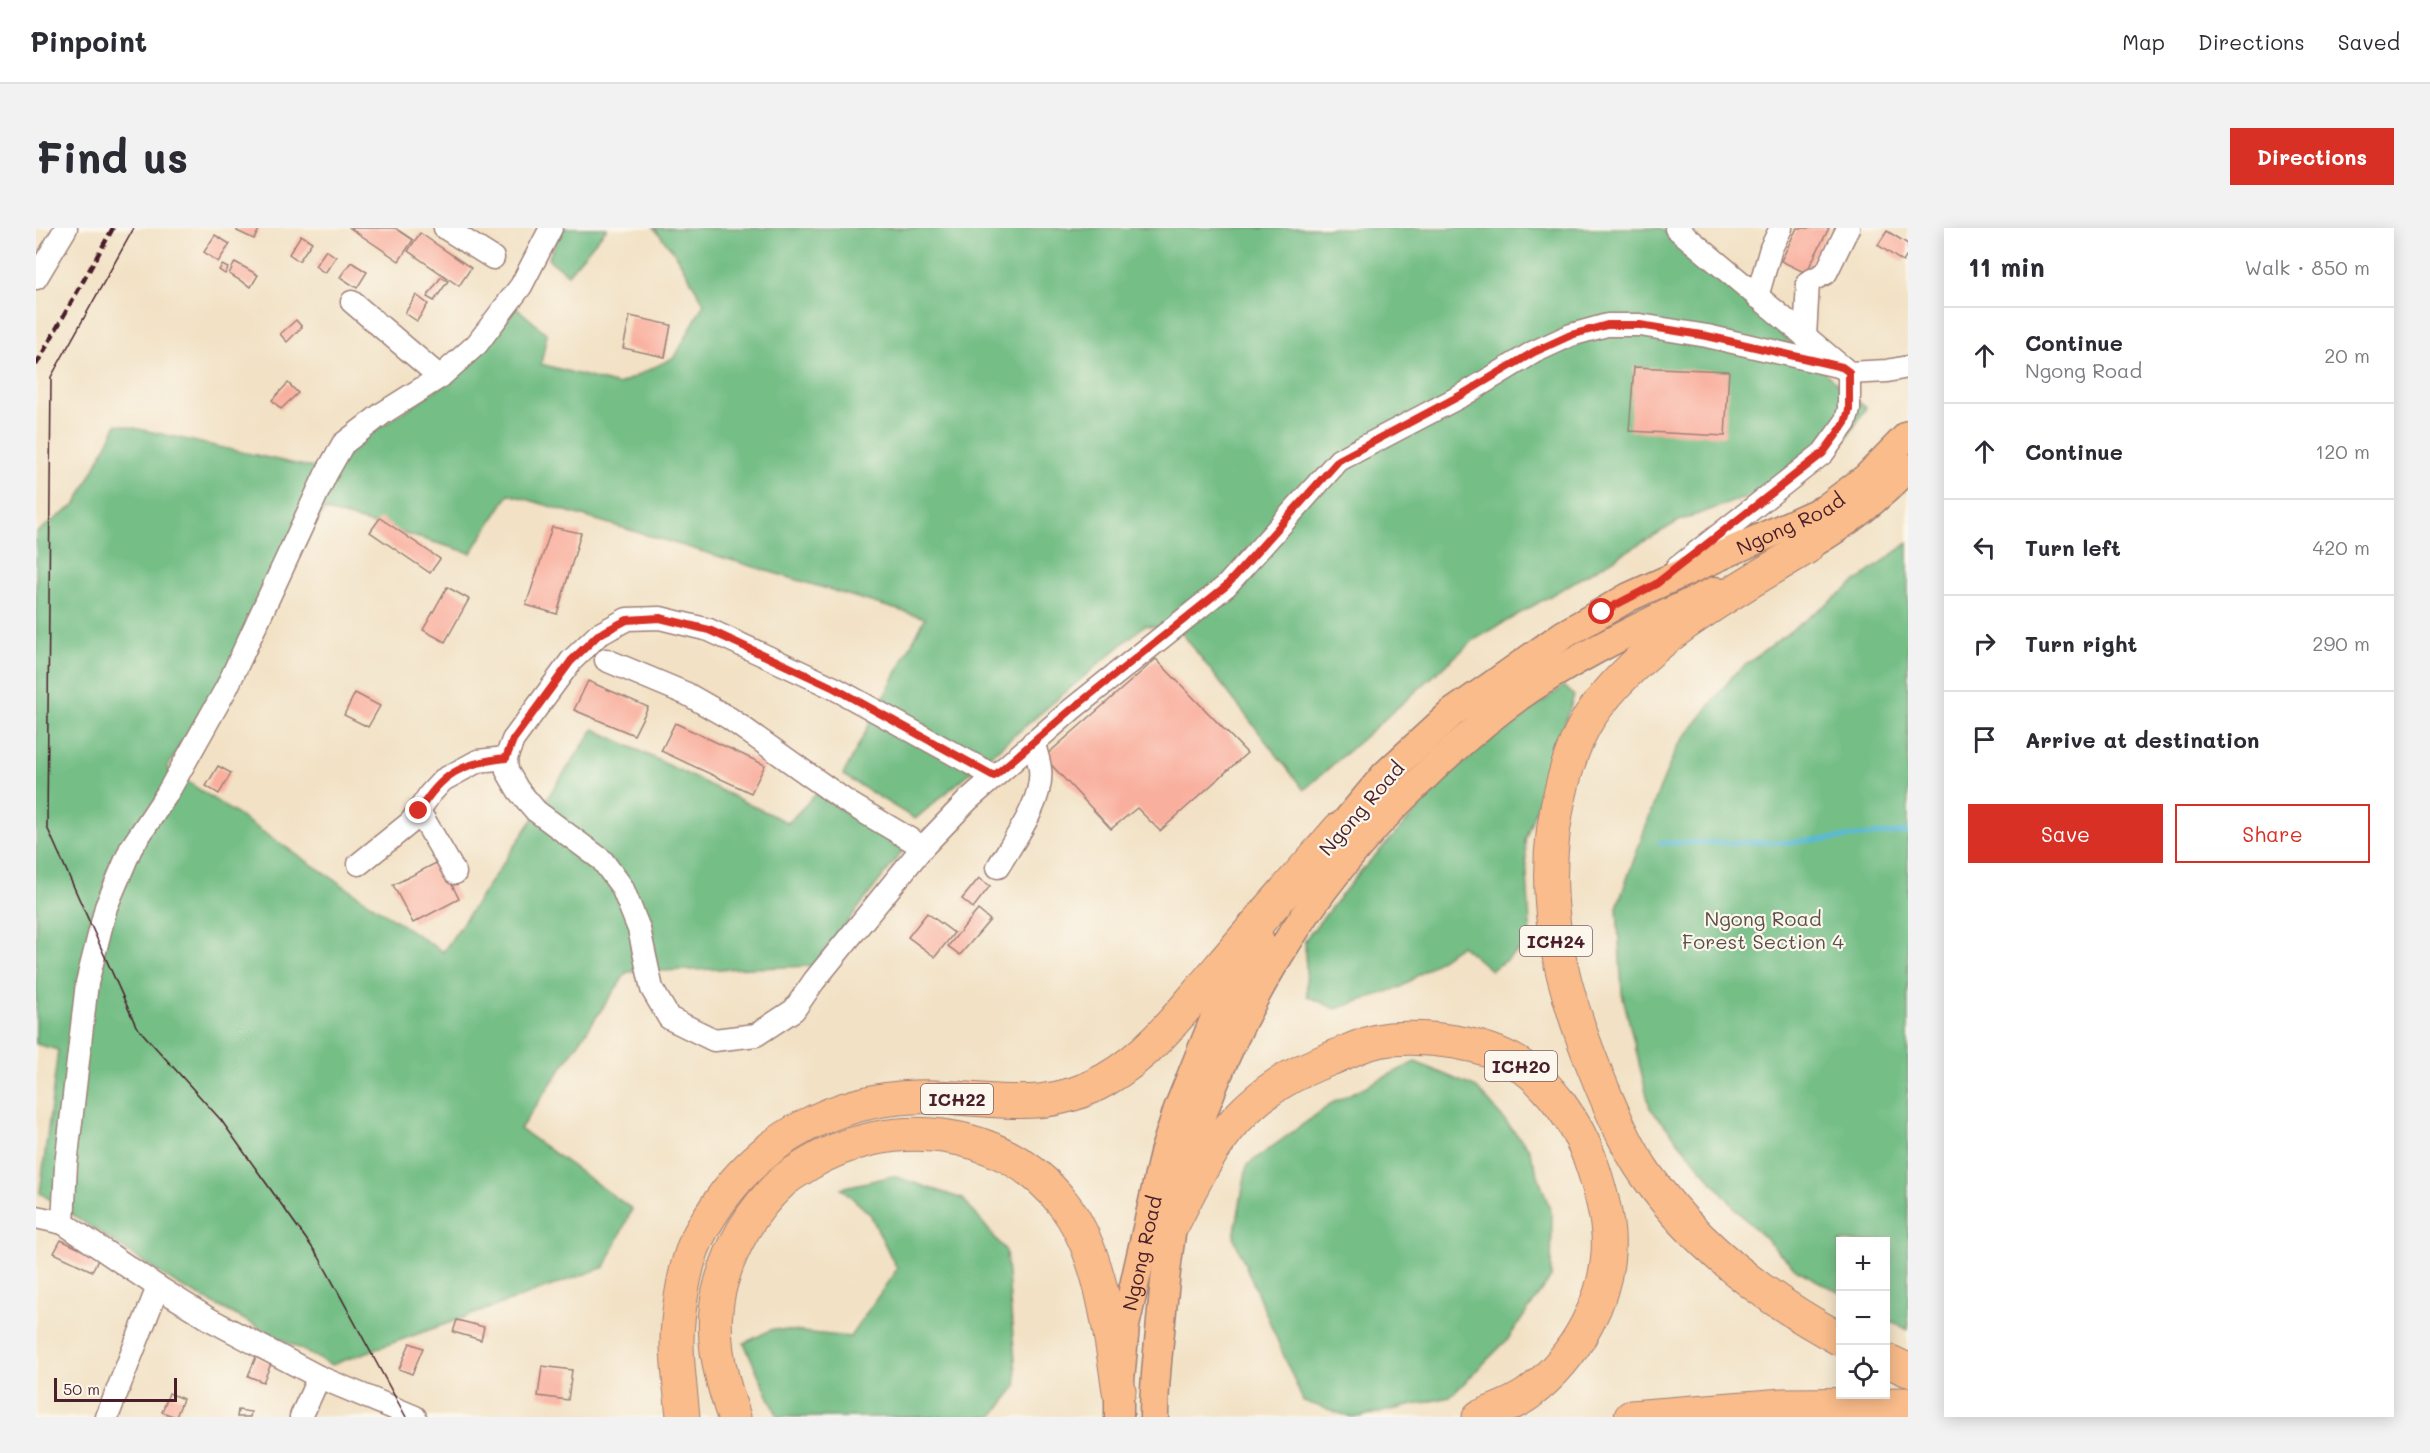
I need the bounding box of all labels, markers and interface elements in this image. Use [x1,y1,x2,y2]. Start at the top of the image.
text: Pinpoint [30,23,147,59]
text: Map [2122,28,2165,55]
text: Directions [2198,28,2305,55]
text: Saved [2338,28,2400,55]
button: Directions [2230,128,2394,185]
text: Find us [36,129,188,184]
text: 11 min [1968,250,2045,284]
text: Walk · 850 m [2244,254,2370,280]
text: Continue [2025,328,2123,357]
icon: ahead [1968,339,2001,372]
text: 20 m [2324,342,2370,368]
text: Ngong Road [2025,357,2142,383]
icon: ahead [1968,435,2001,468]
text: Continue [2025,437,2123,466]
text: 120 m [2315,438,2370,464]
street label: Ngong Road [1732,486,1850,560]
icon: left [1968,531,2001,564]
text: Turn left [2025,533,2121,562]
text: 420 m [2312,534,2370,560]
route start [1588,598,1614,624]
icon: right [1968,627,2001,660]
text: Turn right [2025,629,2137,658]
text: 290 m [2312,630,2370,656]
icon: arrive [1968,723,2001,756]
text: Arrive at destination [2025,725,2260,754]
street label: Ngong Road [1313,755,1409,861]
route end [405,797,431,823]
button: Save [1968,804,2163,863]
button: Share [2175,804,2370,863]
park label: Ngong Road Forest Section 4 [1682,905,1844,954]
road number: ICH24 [1520,926,1592,956]
road number: ICH20 [1485,1051,1557,1081]
road number: ICH22 [921,1084,993,1114]
street label: Ngong Road [1116,1193,1167,1313]
map controls [1836,1237,1890,1399]
button: + [1836,1237,1890,1291]
button: − [1836,1291,1890,1345]
button: locate [1836,1345,1890,1399]
scale bar [54,1375,177,1402]
text: 50 m [63,1378,100,1399]

